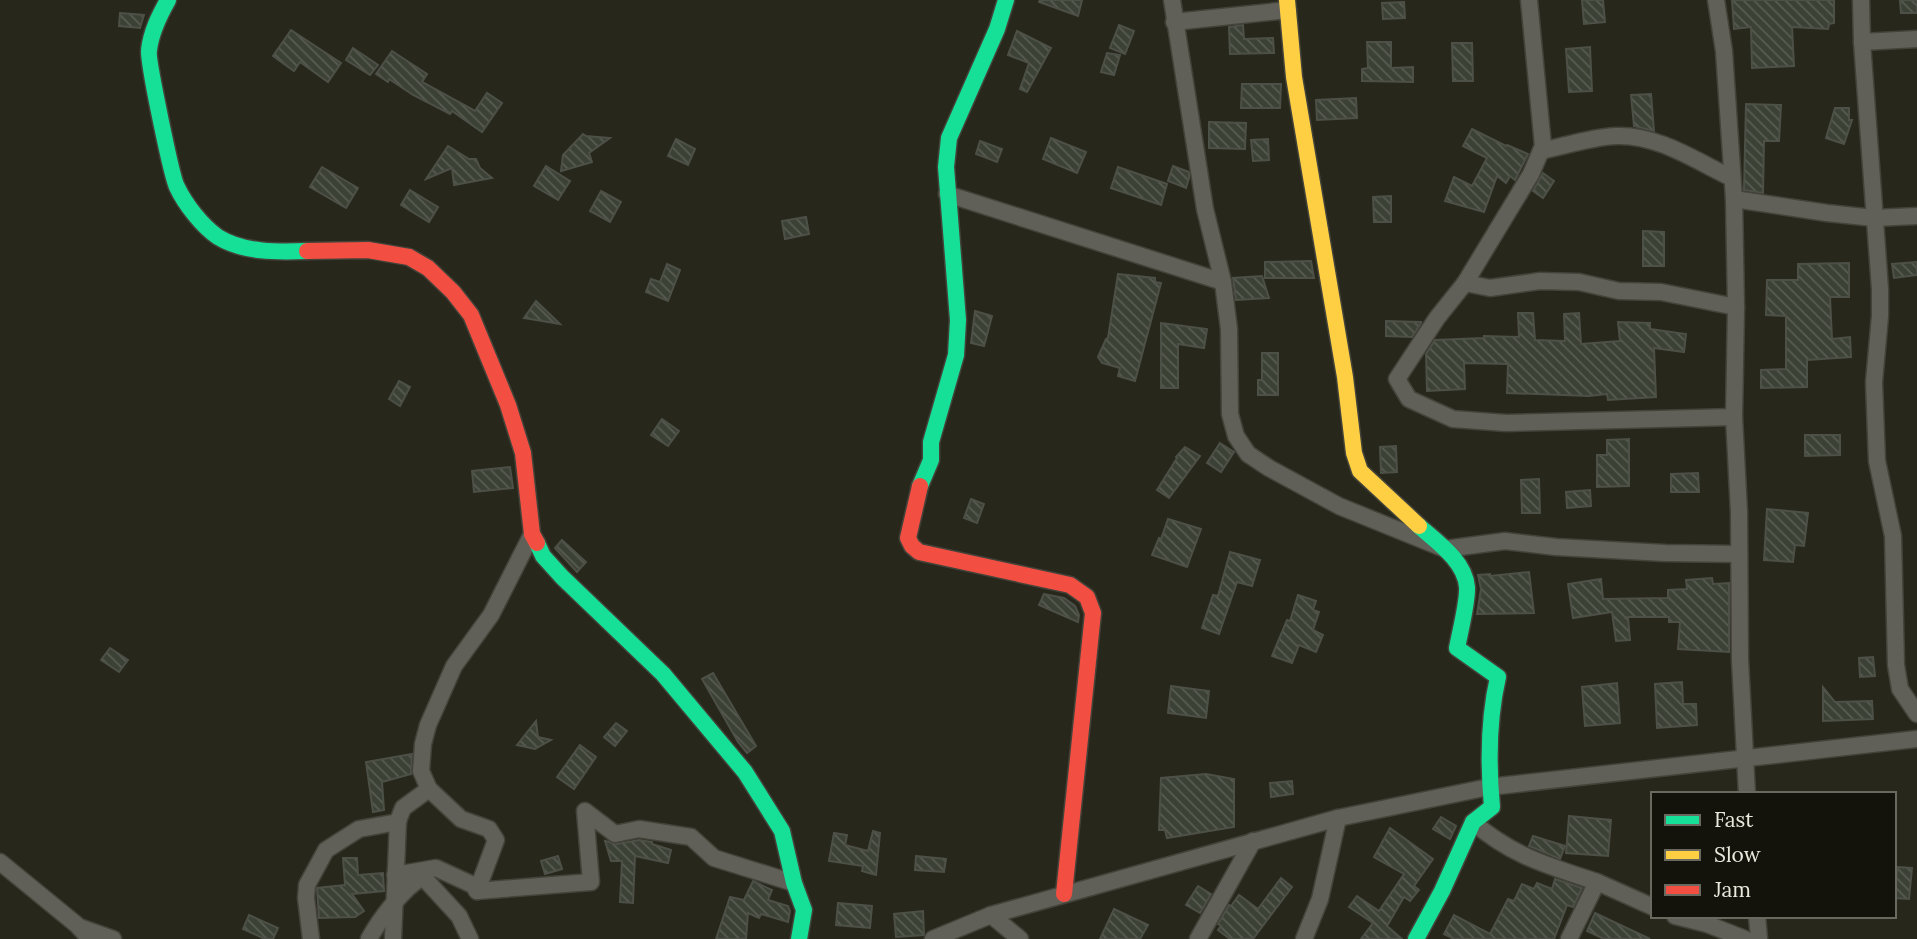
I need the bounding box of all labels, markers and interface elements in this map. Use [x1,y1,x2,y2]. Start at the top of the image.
legend [1651,792,1896,918]
text: Fast [1714,806,1754,833]
text: Slow [1714,841,1761,868]
text: Jam [1713,876,1751,903]

